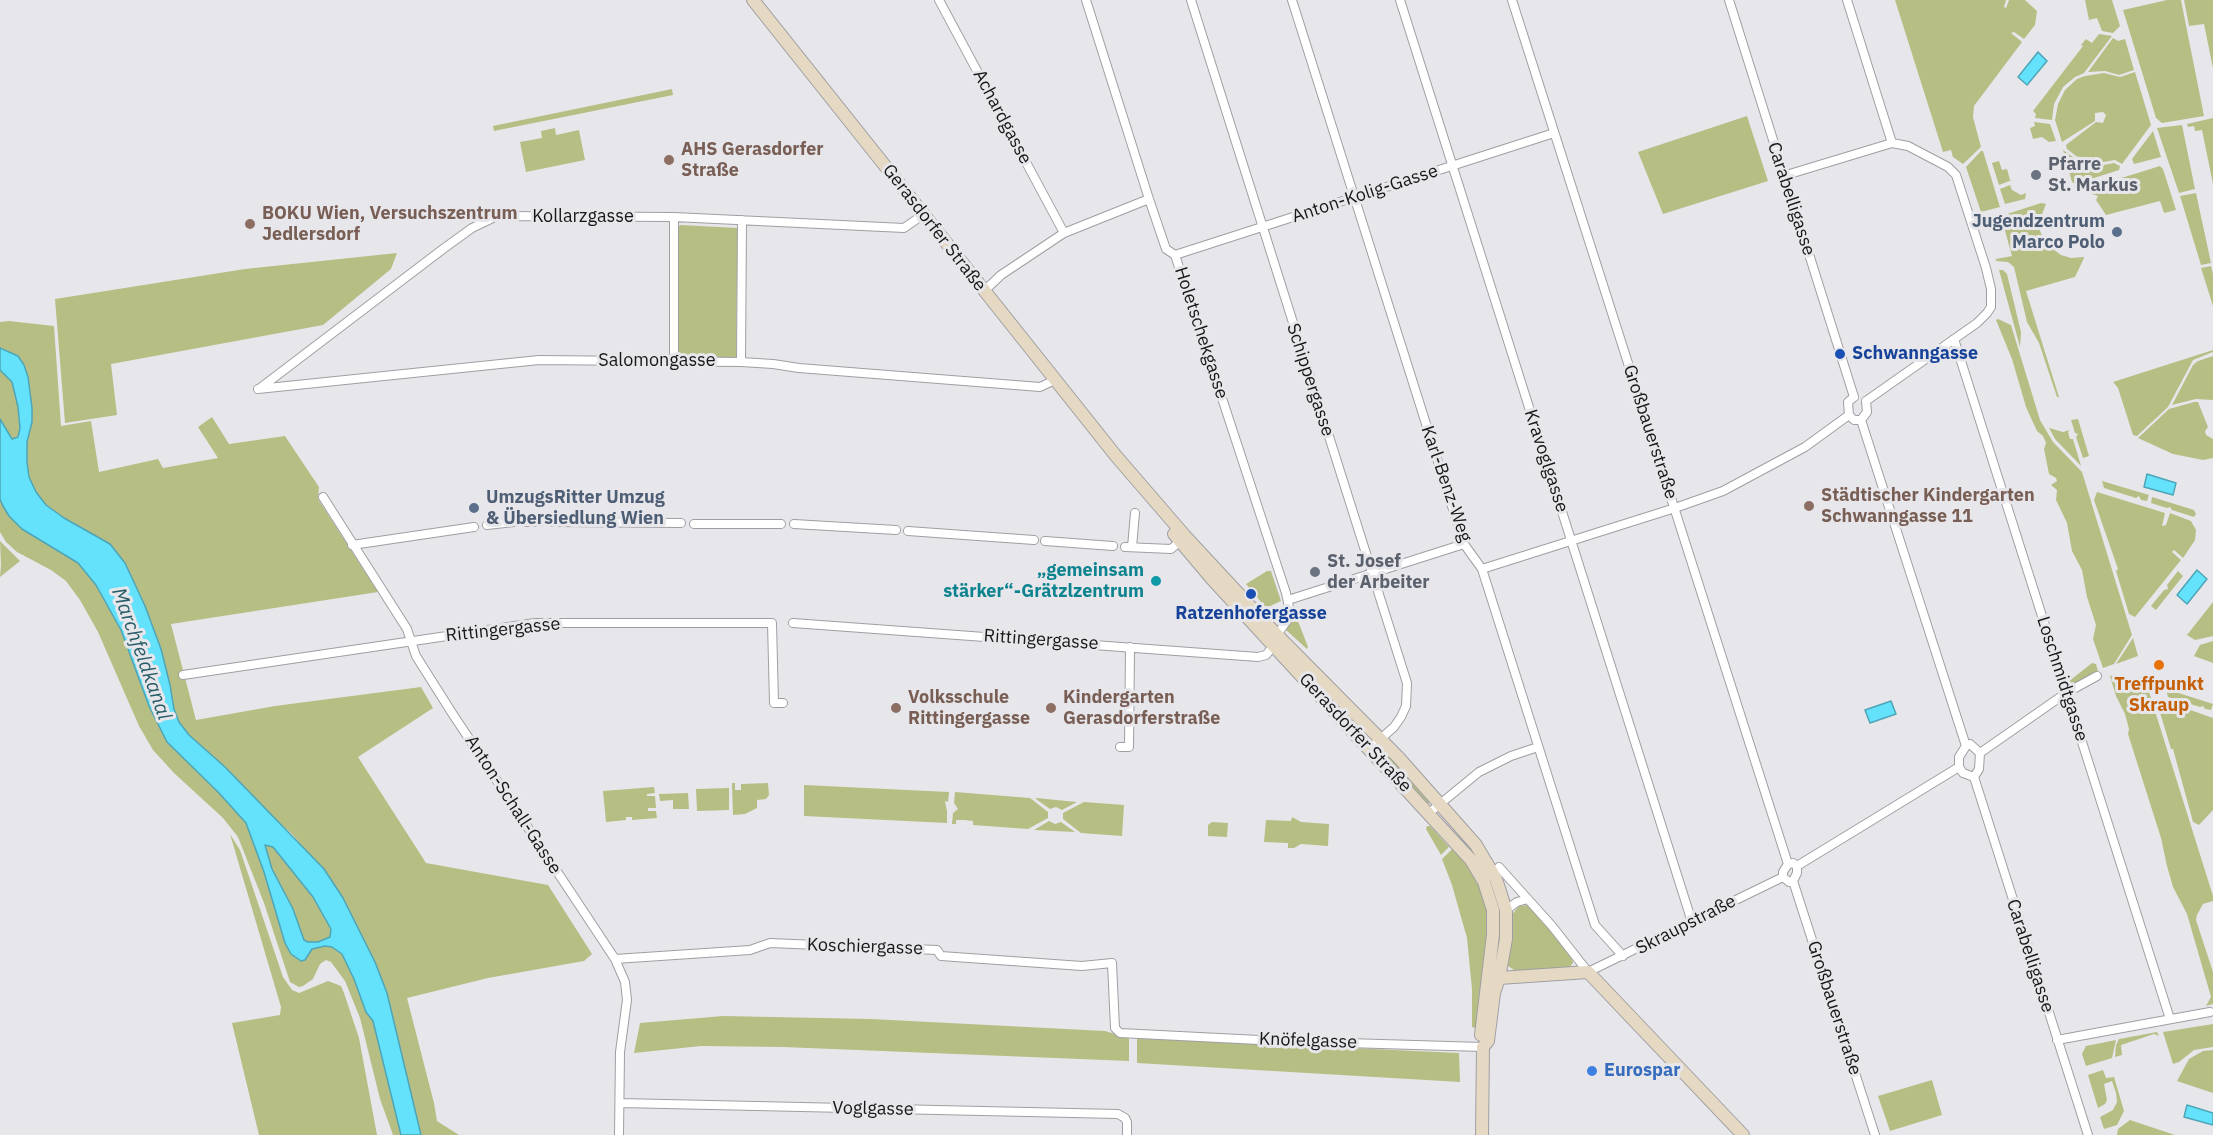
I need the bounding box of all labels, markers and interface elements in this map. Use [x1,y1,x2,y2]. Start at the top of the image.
street label: Achardgasse [968,66,1036,168]
place label: AHS Gerasdorfer Straße [681,139,824,182]
street label: Carabelligasse [1763,140,1819,258]
marker: AHS Gerasdorfer Straße [662,153,676,167]
place label: Pfarre St. Markus [2048,154,2138,196]
street label: Gerasdorfer Straße [878,160,990,296]
street label: Anton-Kolig-Gasse [1289,160,1441,228]
marker: Pfarre St. Markus [2029,168,2043,182]
place label: BOKU Wien, Versuchszentrum Jedlersdorf [262,203,518,246]
street label: Kollarzgasse [532,206,634,228]
place label: Jugendzentrum Marco Polo [1972,211,2105,254]
marker: BOKU Wien, Versuchszentrum Jedlersdorf [243,217,257,231]
marker: Jugendzentrum Marco Polo [2110,225,2124,239]
street label: Holetschekgasse [1169,264,1233,402]
street label: Schippergasse [1282,321,1338,439]
place label: Schwanngasse [1852,343,1978,365]
marker: Schwanngasse [1833,347,1847,361]
street label: Salomongasse [598,350,716,372]
street label: Großbauerstraße [1618,362,1682,502]
street label: Kravoglgasse [1519,407,1573,515]
street label: Karl-Benz-Weg [1416,423,1476,545]
place label: Städtischer Kindergarten Schwanngasse 11 [1821,485,2035,528]
place label: UmzugsRitter Umzug & Übersiedlung Wien [486,487,665,530]
marker: Städtischer Kindergarten Schwanngasse 11 [1802,499,1816,513]
marker: UmzugsRitter Umzug & Übersiedlung Wien [467,501,481,515]
place label: St. Josef der Arbeiter [1327,551,1430,594]
place label: „gemeinsam stärker“-Grätzlzentrum [943,560,1144,602]
marker: St. Josef der Arbeiter [1308,565,1322,579]
marker: „gemeinsam stärker“-Grätzlzentrum [1149,574,1163,588]
water label: Marchfeldkanal [106,585,176,723]
marker: Ratzenhofergasse [1244,587,1258,601]
place label: Ratzenhofergasse [1175,603,1327,625]
street label: Rittingergasse [445,613,561,647]
street label: Loschmidtgasse [2032,614,2092,744]
street label: Rittingergasse [983,625,1099,655]
marker: Treffpunkt Skraup [2152,658,2166,672]
street label: Gerasdorfer Straße [1294,669,1416,797]
place label: Treffpunkt Skraup [2114,674,2204,716]
place label: Volksschule Rittingergasse [908,687,1030,730]
place label: Kindergarten Gerasdorferstraße [1063,687,1220,730]
marker: Volksschule Rittingergasse [889,701,903,715]
marker: Kindergarten Gerasdorferstraße [1044,701,1058,715]
street label: Anton-Schall-Gasse [460,732,566,878]
street label: Skraupstraße [1632,891,1740,959]
street label: Carabelligasse [2002,897,2058,1015]
street label: Koschiergasse [807,934,923,960]
street label: Großbauerstraße [1802,938,1866,1078]
street label: Knöfelgasse [1258,1028,1358,1054]
place label: Eurospar [1604,1060,1681,1082]
marker: Eurospar [1585,1064,1599,1078]
street label: Voglgasse [832,1097,914,1121]

